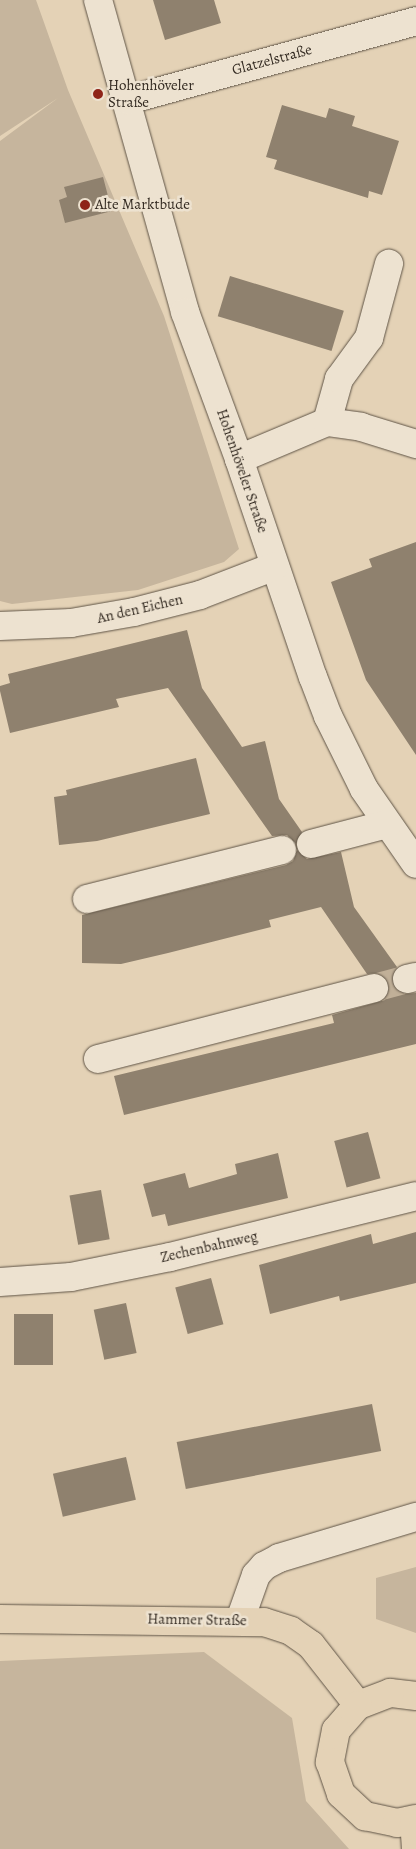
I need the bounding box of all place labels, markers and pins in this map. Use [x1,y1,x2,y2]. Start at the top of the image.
place label: Hohenhöveler Straße [108,76,194,111]
marker: Hohenhöveler Straße [92,88,104,100]
place label: Alte Marktbude [95,196,190,214]
marker: Alte Marktbude [79,199,91,211]

